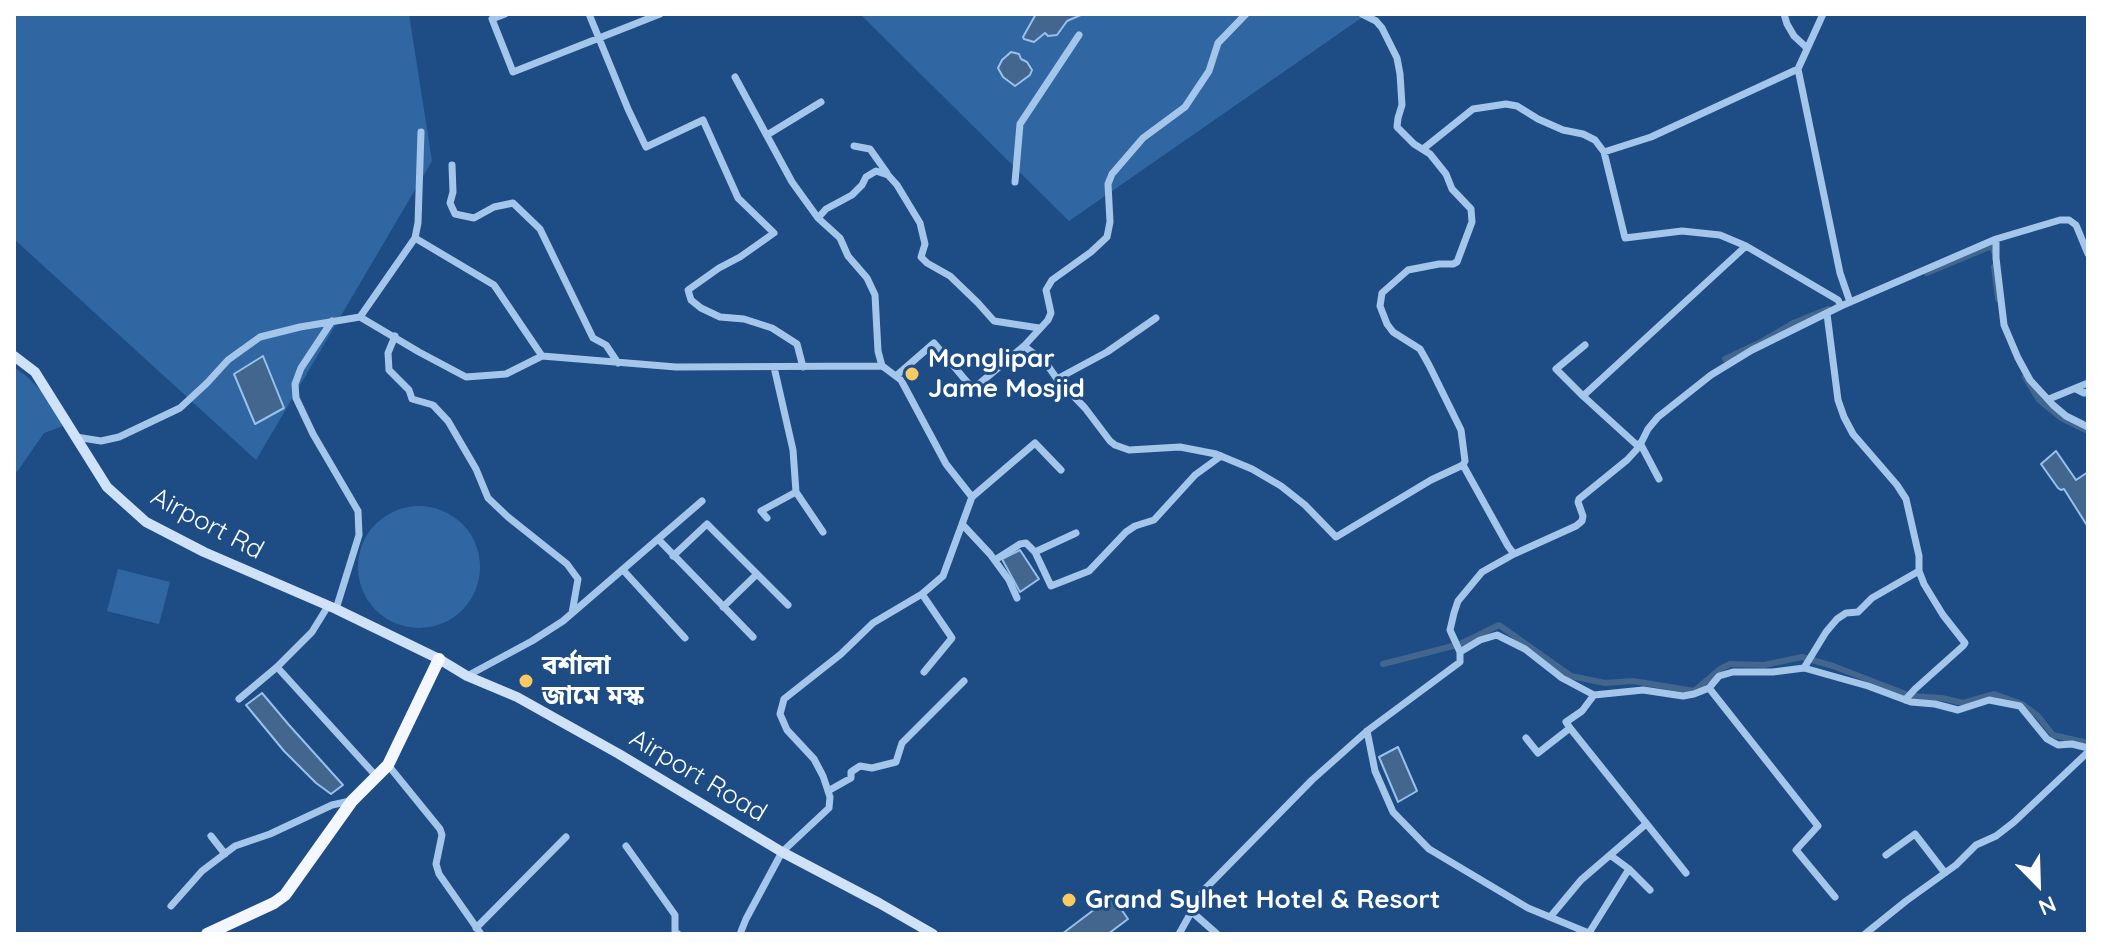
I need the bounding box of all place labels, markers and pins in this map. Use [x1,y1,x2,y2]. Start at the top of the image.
place label: Monglipar Jame Mosjid [928,343,1085,404]
marker: Monglipar Jame Mosjid [903,365,921,383]
place label: বর্শালা জামে মস্ক [542,650,644,712]
marker: বর্শালা জামে মস্ক [517,672,535,690]
place label: Grand Sylhet Hotel & Resort [1085,884,1440,916]
marker: Grand Sylhet Hotel & Resort [1060,891,1078,909]

